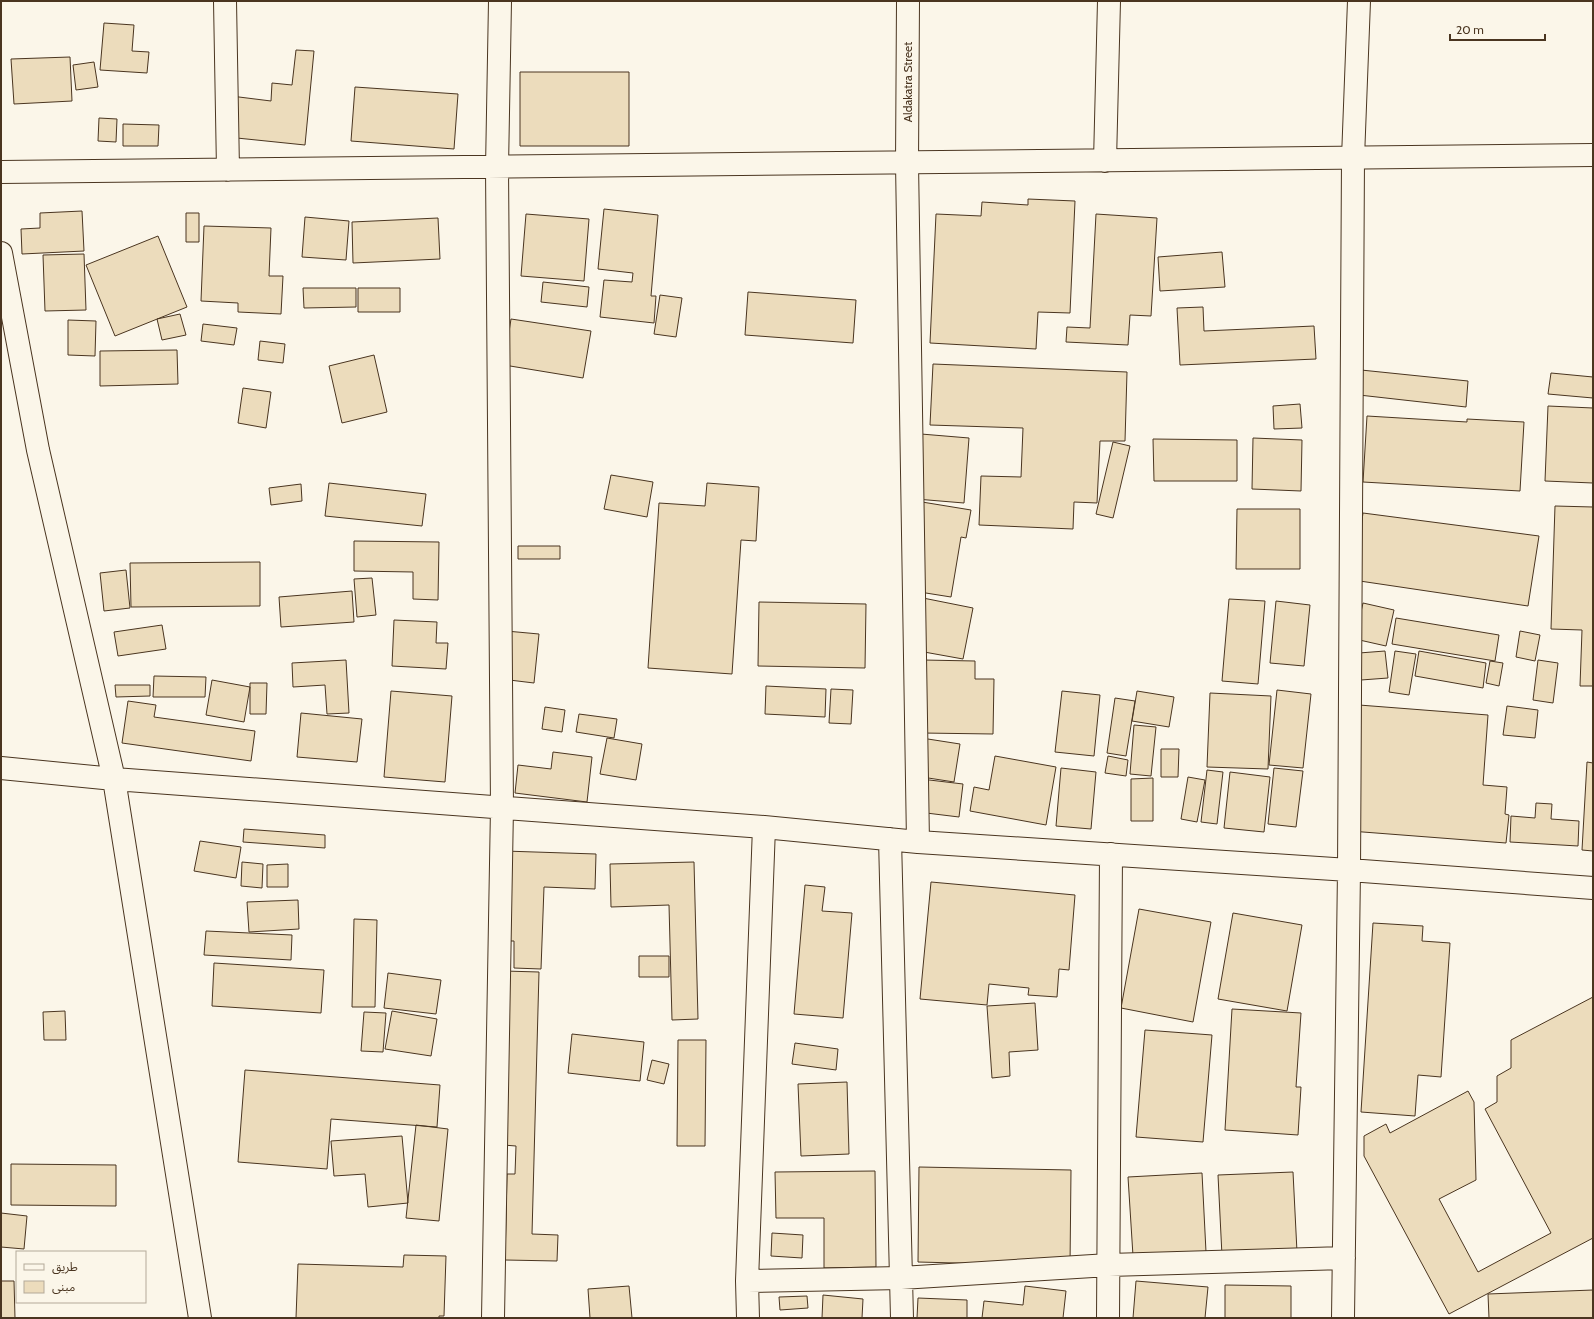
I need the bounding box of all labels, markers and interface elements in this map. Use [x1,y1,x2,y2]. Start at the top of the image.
scale bar [1450,16,1545,42]
text: 20 m [1456,22,1484,37]
street label: Aldakatra Street [900,42,915,122]
legend [16,1251,146,1303]
text: طريق [52,1259,78,1275]
text: مبنى [52,1279,75,1294]

